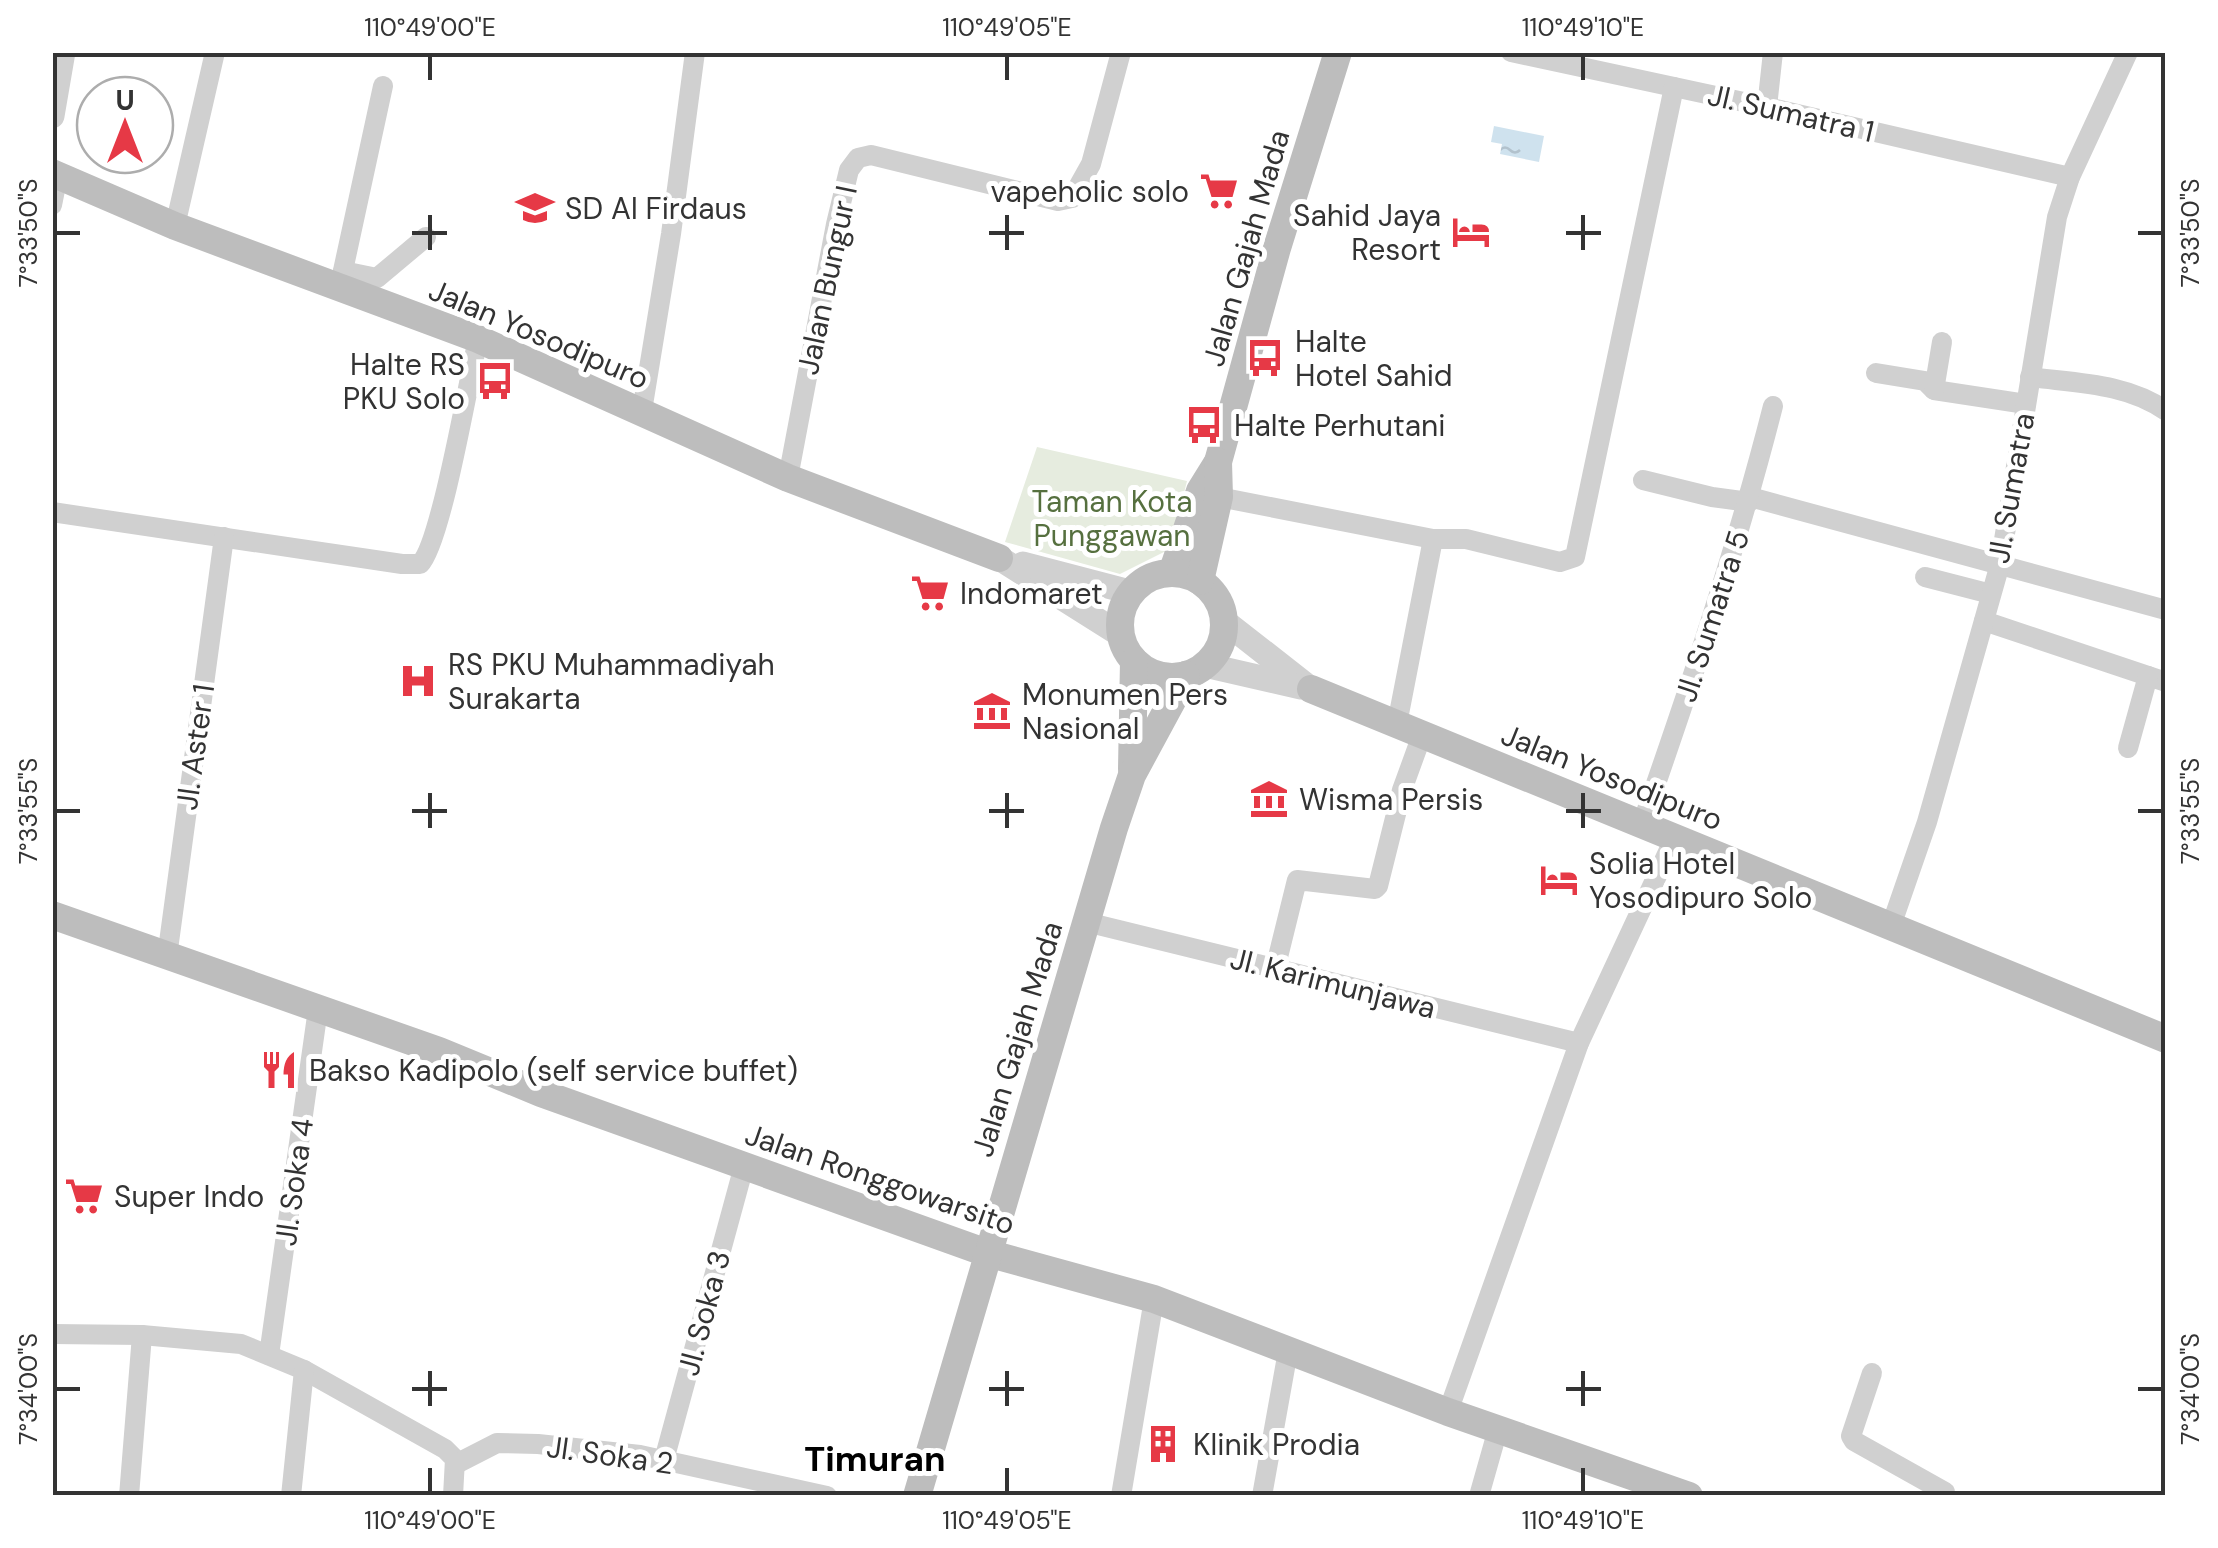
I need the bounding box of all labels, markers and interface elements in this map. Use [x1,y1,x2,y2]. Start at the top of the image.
text: 110°49'00"E [364,11,496,44]
text: 110°49'05"E [942,11,1072,44]
text: 110°49'10"E [1522,11,1644,44]
north arrow [75,75,175,175]
street label: Jl. Sumatra 1 [1704,75,1878,151]
text: U [115,82,135,119]
street label: Jalan Gajah Mada [1194,125,1298,371]
supermarket icon: vapeholic solo [1198,170,1240,212]
place label: vapeholic solo [990,172,1189,211]
text: 7°33'50"S [12,179,45,287]
text: 7°33'50"S [2174,179,2207,287]
street label: Jalan Bungur I [788,182,866,378]
school or university icon: SD Al Firdaus [514,187,556,229]
place label: SD Al Firdaus [565,189,747,228]
place label: Sahid Jaya Resort [1293,196,1441,269]
hotel icon: Sahid Jaya Resort [1450,211,1492,253]
street label: Jalan Yosodipuro [423,270,655,398]
place label: Halte Hotel Sahid [1295,322,1453,395]
bus stop icon: Halte Hotel Sahid [1244,337,1286,379]
place label: Halte RS PKU Solo [343,345,465,418]
bus stop icon: Halte RS PKU Solo [474,360,516,402]
bus stop icon: Halte Perhutani [1183,404,1225,446]
place label: Halte Perhutani [1234,406,1445,445]
street label: Jl. Sumatra [1979,410,2043,566]
park label: Taman Kota Punggawan [1032,482,1192,555]
street label: Jl. Sumatra 5 [1666,525,1758,707]
supermarket icon: Indomaret [909,572,951,614]
place label: Indomaret [960,574,1103,613]
place label: RS PKU Muhammadiyah Surakarta [448,645,775,718]
hospital icon: RS PKU Muhammadiyah Surakarta [397,660,439,702]
place label: Monumen Pers Nasional [1022,675,1228,748]
street label: Jl. Aster 1 [167,682,223,812]
museum icon: Monumen Pers Nasional [971,690,1013,732]
street label: Jalan Yosodipuro [1496,715,1728,839]
text: 7°33'55"S [12,758,45,864]
text: 7°33'55"S [2174,758,2207,864]
museum icon: Wisma Persis [1248,778,1290,820]
place label: Wisma Persis [1299,780,1483,819]
place label: Solia Hotel Yosodipuro Solo [1589,844,1812,917]
hotel icon: Solia Hotel Yosodipuro Solo [1538,859,1580,901]
street label: Jalan Gajah Mada [963,917,1071,1161]
street label: Jl. Karimunjawa [1226,939,1440,1027]
restaurant icon: Bakso Kadipolo (self service buffet) [258,1049,300,1091]
place label: Bakso Kadipolo (self service buffet) [309,1051,798,1090]
street label: Jalan Ronggowarsito [740,1115,1020,1243]
street label: Jl. Soka 4 [266,1116,322,1248]
supermarket icon: Super Indo [63,1175,105,1217]
place label: Super Indo [114,1177,264,1216]
street label: Jl. Soka 3 [669,1246,739,1380]
text: 7°34'00"S [12,1333,45,1445]
text: 7°34'00"S [2174,1333,2207,1445]
building icon: Klinik Prodia [1142,1423,1184,1465]
place label: Klinik Prodia [1193,1425,1360,1464]
street label: Jl. Soka 2 [544,1427,676,1483]
district label: Timuran [804,1436,946,1482]
text: 110°49'00"E [364,1504,496,1537]
text: 110°49'05"E [942,1504,1072,1537]
text: 110°49'10"E [1522,1504,1644,1537]

